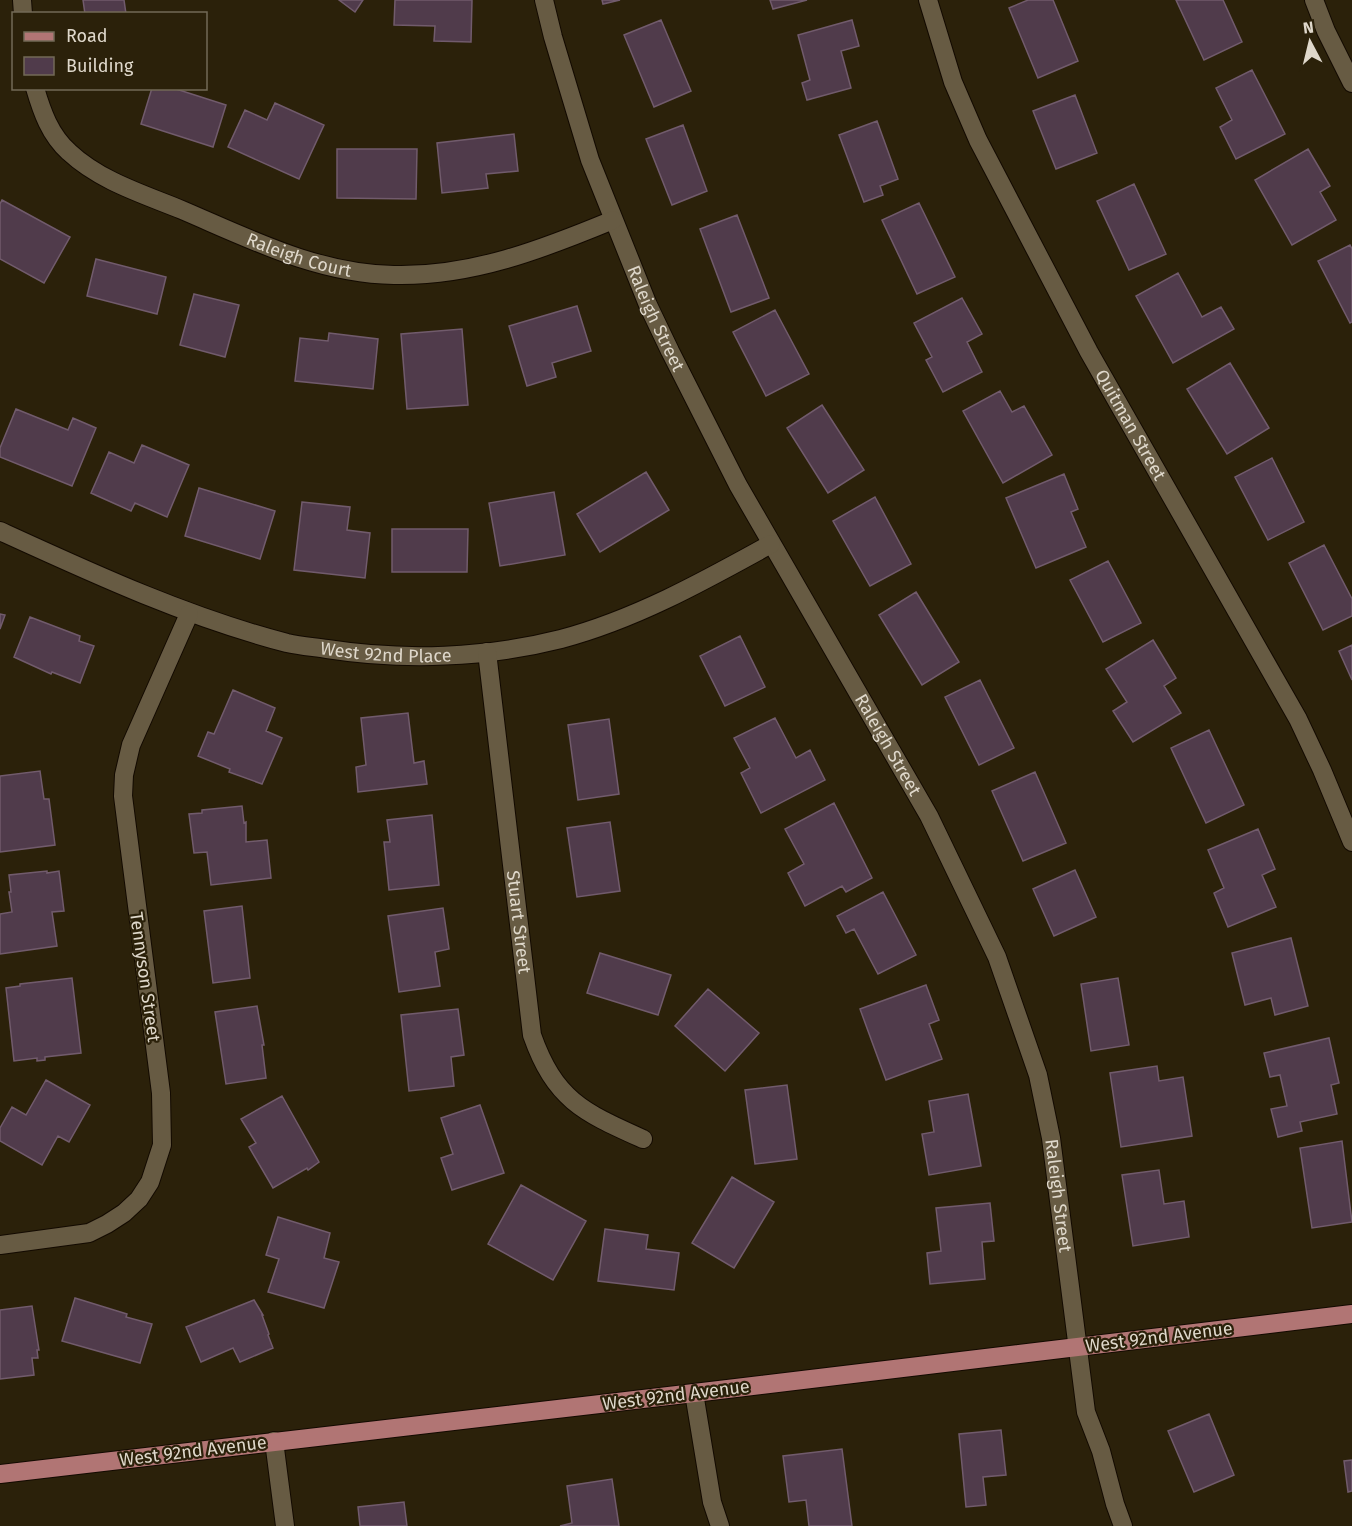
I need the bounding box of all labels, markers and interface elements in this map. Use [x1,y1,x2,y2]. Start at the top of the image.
legend [12,12,207,90]
north arrow [1280,12,1340,72]
text: N [1302,18,1315,38]
text: Road [66,25,108,47]
text: Building [66,55,134,77]
street label: Raleigh Court [243,228,354,282]
street label: Raleigh Street [622,262,690,375]
street label: Quitman Street [1090,366,1171,485]
street label: West 92nd Place [319,637,452,667]
street label: Raleigh Street [850,690,926,800]
street label: Stuart Street [502,869,536,975]
street label: Tennyson Street [125,911,165,1044]
street label: Raleigh Street [1040,1138,1077,1254]
street label: West 92nd Avenue [1084,1317,1234,1357]
street label: West 92nd Avenue [601,1375,751,1415]
street label: West 92nd Avenue [118,1431,268,1471]

